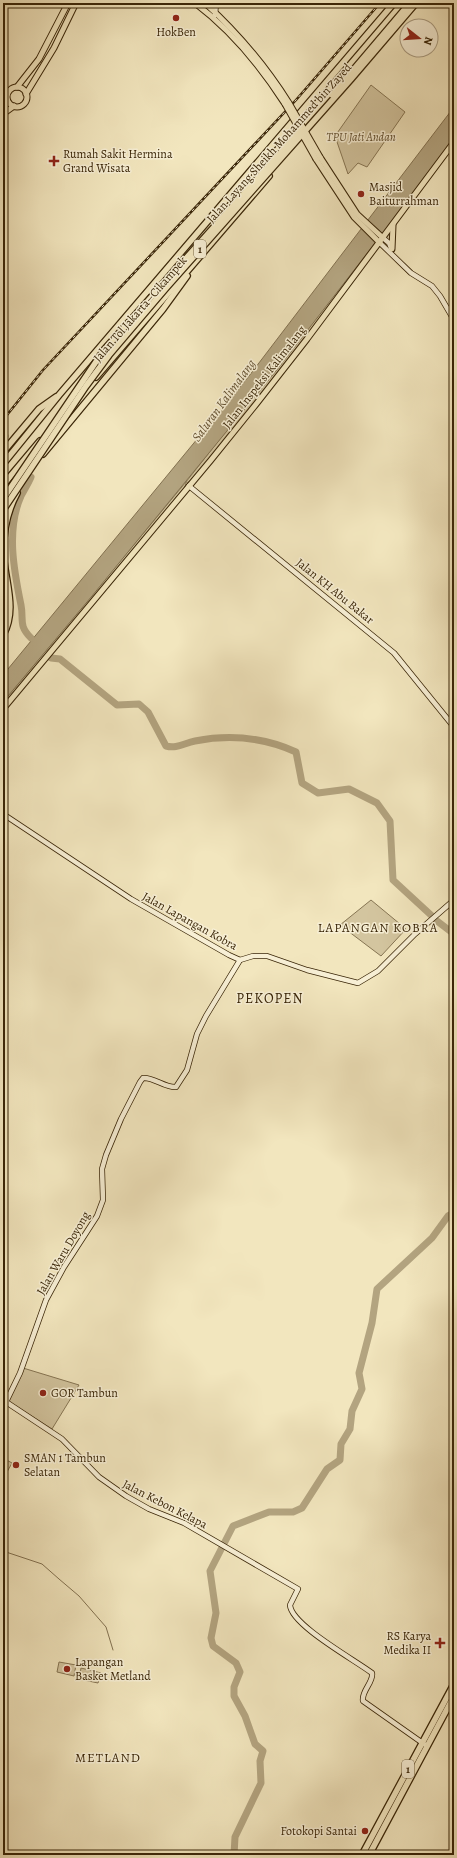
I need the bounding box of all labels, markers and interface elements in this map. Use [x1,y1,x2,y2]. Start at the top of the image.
marker: HokBen [171,13,181,23]
north arrow [399,18,439,58]
place label: HokBen [156,24,196,40]
text: N [420,35,436,47]
street label: Jalan Layang Sheikh Mohammed bin Zayed [203,59,355,226]
park label: TPU Jati Andan [326,129,396,145]
place label: Rumah Sakit Hermina Grand Wisata [63,146,173,176]
marker: Rumah Sakit Hermina Grand Wisata [48,155,60,167]
place label: Masjid Baiturrahman [369,179,439,209]
marker: Masjid Baiturrahman [356,189,366,199]
road number: 1 [194,240,206,258]
street label: Jalan Tol Jakarta–Cikampek [90,253,190,365]
street label: Jalan Inspeksi Kalimalang [219,322,309,432]
water label: Saluran Kalimalang [188,355,259,445]
street label: Jalan KH Abu Bakar [293,555,378,628]
street label: Jalan Lapangan Kobra [140,888,241,954]
district label: LAPANGAN KOBRA [318,919,438,936]
district label: PEKOPEN [236,989,304,1008]
street label: Jalan Waru Doyong [33,1208,93,1298]
place label: GOR Tambun [51,1385,118,1401]
marker: GOR Tambun [38,1388,48,1398]
place label: SMAN 1 Tambun Selatan [24,1450,106,1480]
marker: SMAN 1 Tambun Selatan [11,1460,21,1470]
street label: Jalan Kebon Kelapa [120,1476,211,1532]
place label: RS Karya Medika II [384,1628,431,1658]
marker: RS Karya Medika II [434,1637,446,1649]
place label: Lapangan Basket Metland [75,1654,151,1684]
marker: Lapangan Basket Metland [62,1664,72,1674]
district label: METLAND [75,1749,141,1766]
road number: 1 [402,1760,414,1778]
place label: Fotokopi Santai [280,1823,357,1839]
marker: Fotokopi Santai [360,1826,370,1836]

